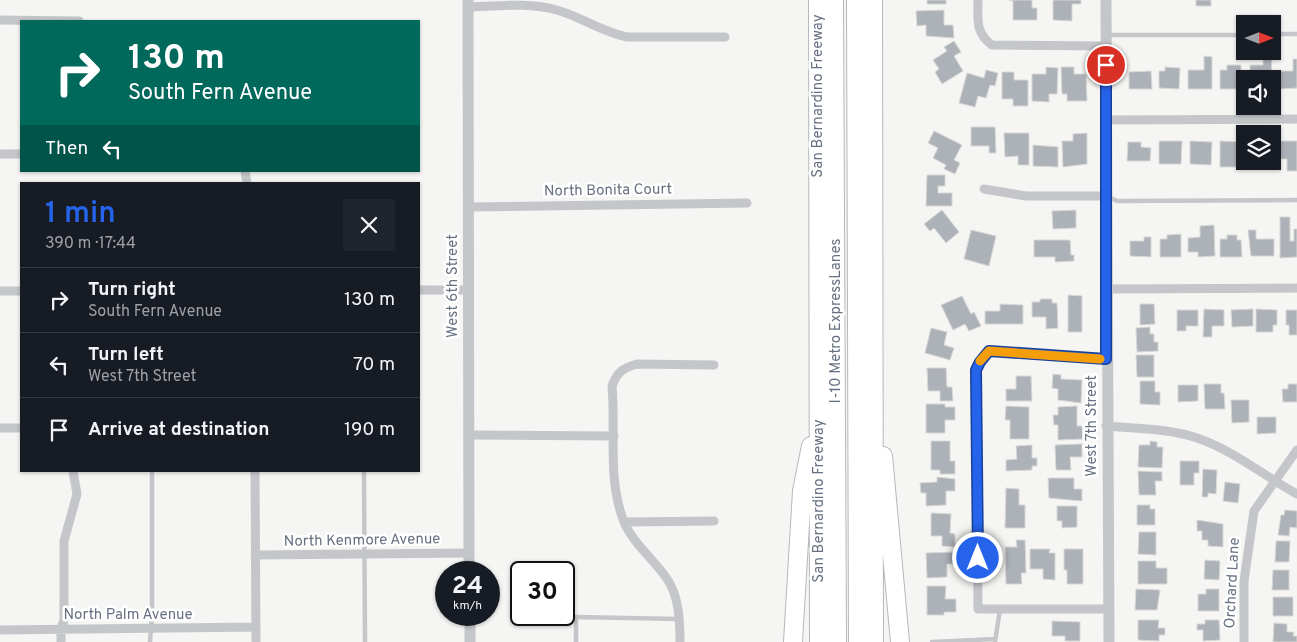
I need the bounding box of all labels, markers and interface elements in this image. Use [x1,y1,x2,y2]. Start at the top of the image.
street label: San Bernardino Freeway [809,14,828,178]
north arrow [1236,15,1281,60]
map controls [1236,15,1281,170]
text: 130 m [128,37,225,81]
icon: right [45,40,110,105]
pin [1085,44,1127,86]
icon: arrive [1092,51,1120,79]
button: sound [1236,70,1281,115]
text: South Fern Avenue [128,80,312,107]
button: layers [1236,125,1281,170]
icon: left [98,135,126,163]
text: Then [45,137,88,161]
street label: North Bonita Court [544,180,672,202]
text: 1 min [45,196,116,233]
button: close [343,199,395,251]
text: 390 m · 17:44 [45,234,136,254]
street label: West 6th Street [444,234,463,338]
street label: I-10 Metro ExpressLanes [827,239,846,403]
text: Turn right [88,278,176,302]
icon: right [45,286,73,314]
text: 130 m [344,288,395,312]
text: South Fern Avenue [88,302,222,322]
text: Turn left [88,343,164,367]
icon: left [45,351,73,379]
text: 70 m [353,353,395,377]
text: West 7th Street [88,367,197,387]
street label: West 7th Street [1083,375,1102,477]
icon: arrive [45,416,73,444]
text: Arrive at destination [88,418,269,442]
text: 190 m [344,418,395,442]
street label: San Bernardino Freeway [810,419,829,583]
street label: North Kenmore Avenue [284,530,440,552]
position arrow [951,531,1003,583]
street label: Orchard Lane [1221,537,1245,629]
speed limit sign: 30 [510,561,575,626]
text: 24 [452,571,483,603]
text: km/h [453,598,482,614]
street label: North Palm Avenue [63,606,193,625]

